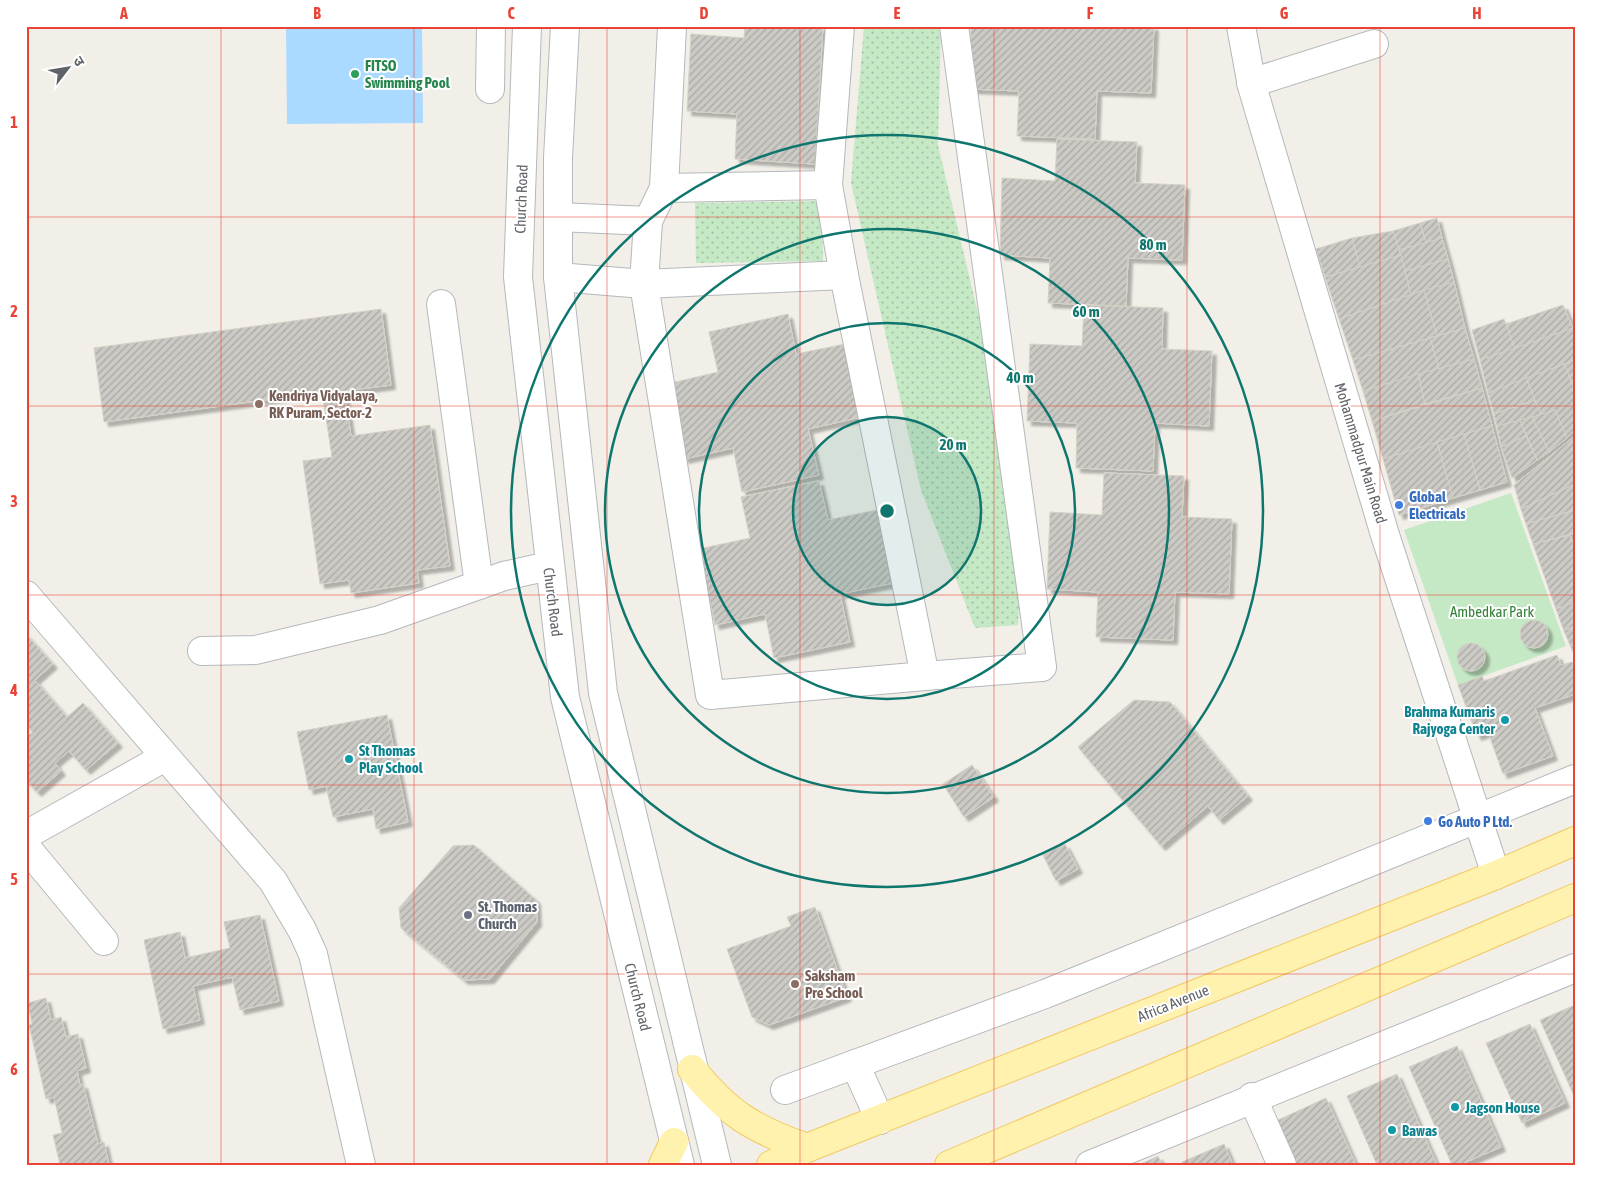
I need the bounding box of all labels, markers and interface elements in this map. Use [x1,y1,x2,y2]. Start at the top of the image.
text: A [119,4,128,22]
text: B [313,4,321,22]
text: C [507,4,515,22]
text: D [700,4,709,22]
text: E [894,4,901,22]
text: F [1087,4,1094,22]
text: G [1280,4,1289,22]
text: H [1472,4,1482,22]
north arrow [42,42,92,92]
text: उ [70,54,89,70]
place label: FITSO Swimming Pool [365,57,451,91]
marker: FITSO Swimming Pool [349,68,361,80]
text: 1 [10,113,18,131]
street label: Church Road [511,164,531,234]
text: 80 m [1140,236,1167,253]
text: 2 [10,302,18,320]
text: 60 m [1073,303,1100,320]
text: 40 m [1006,369,1034,386]
street label: Mohammadpur Main Road [1331,381,1391,525]
place label: Kendriya Vidyalaya, RK Puram, Sector-2 [269,387,378,421]
marker: Kendriya Vidyalaya, RK Puram, Sector-2 [253,398,265,410]
text: 20 m [940,436,967,453]
place label: Global Electricals [1409,488,1466,522]
text: 3 [10,492,18,510]
marker: Global Electricals [1393,499,1405,511]
centre of rings [878,502,896,520]
street label: Church Road [540,567,566,637]
park label: Ambedkar Park [1450,603,1535,620]
text: 4 [9,681,18,699]
place label: Brahma Kumaris Rajyoga Center [1404,703,1496,737]
marker: Brahma Kumaris Rajyoga Center [1499,714,1511,726]
place label: St Thomas Play School [359,742,424,776]
marker: St Thomas Play School [343,753,355,765]
place label: Go Auto P Ltd. [1438,813,1512,830]
marker: Go Auto P Ltd. [1422,815,1434,827]
text: 5 [10,870,18,888]
place label: St. Thomas Church [478,898,538,932]
marker: St. Thomas Church [462,909,474,921]
street label: Church Road [621,961,655,1033]
place label: Saksham Pre School [805,967,864,1001]
marker: Saksham Pre School [789,978,801,990]
street label: Africa Avenue [1135,981,1211,1025]
text: 6 [10,1060,18,1078]
place label: Jagson House [1464,1099,1540,1116]
marker: Jagson House [1449,1101,1461,1113]
place label: Bawas [1402,1122,1438,1139]
marker: Bawas [1386,1124,1398,1136]

